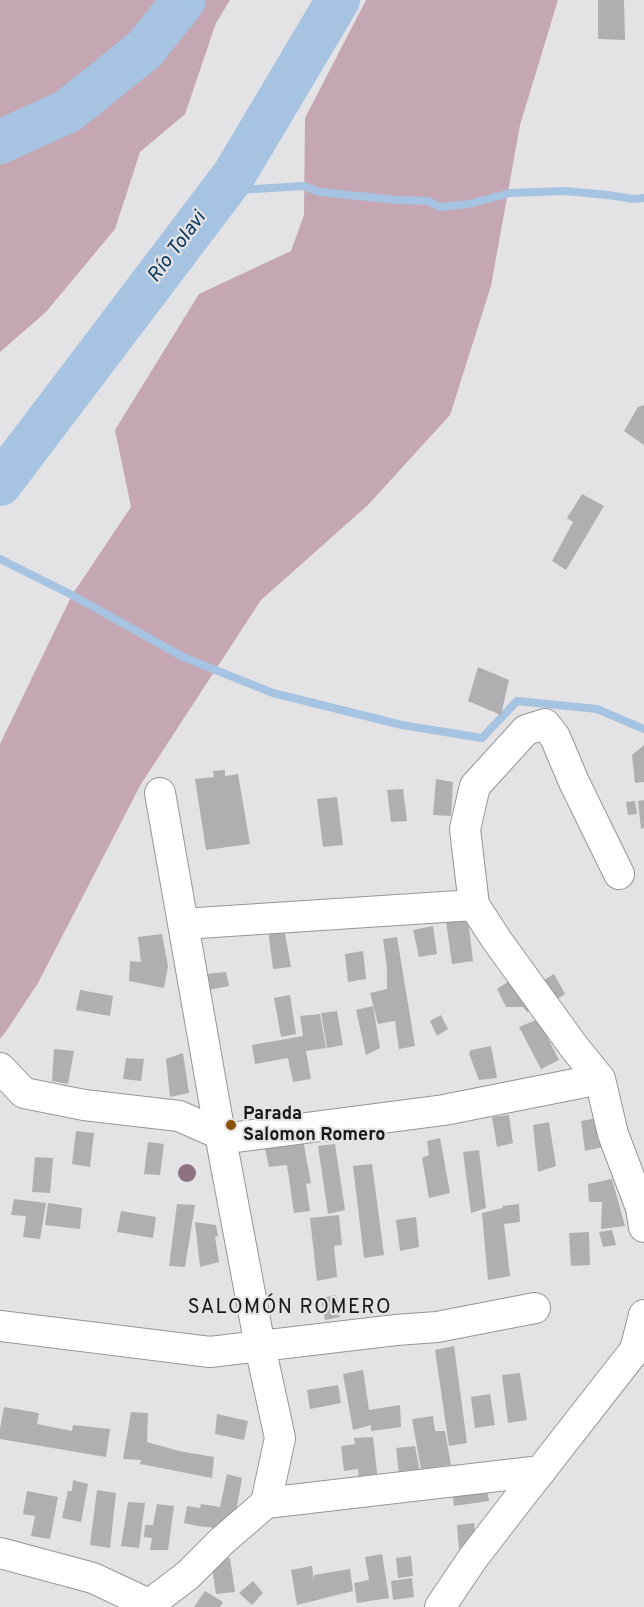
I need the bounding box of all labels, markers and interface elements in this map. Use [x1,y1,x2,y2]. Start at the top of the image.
water label: Río Tolavi [144,208,212,288]
place label: Parada Salomon Romero [243,1104,385,1146]
marker: Parada Salomon Romero [224,1118,238,1132]
district label: SALOMÓN ROMERO [188,1297,392,1321]

